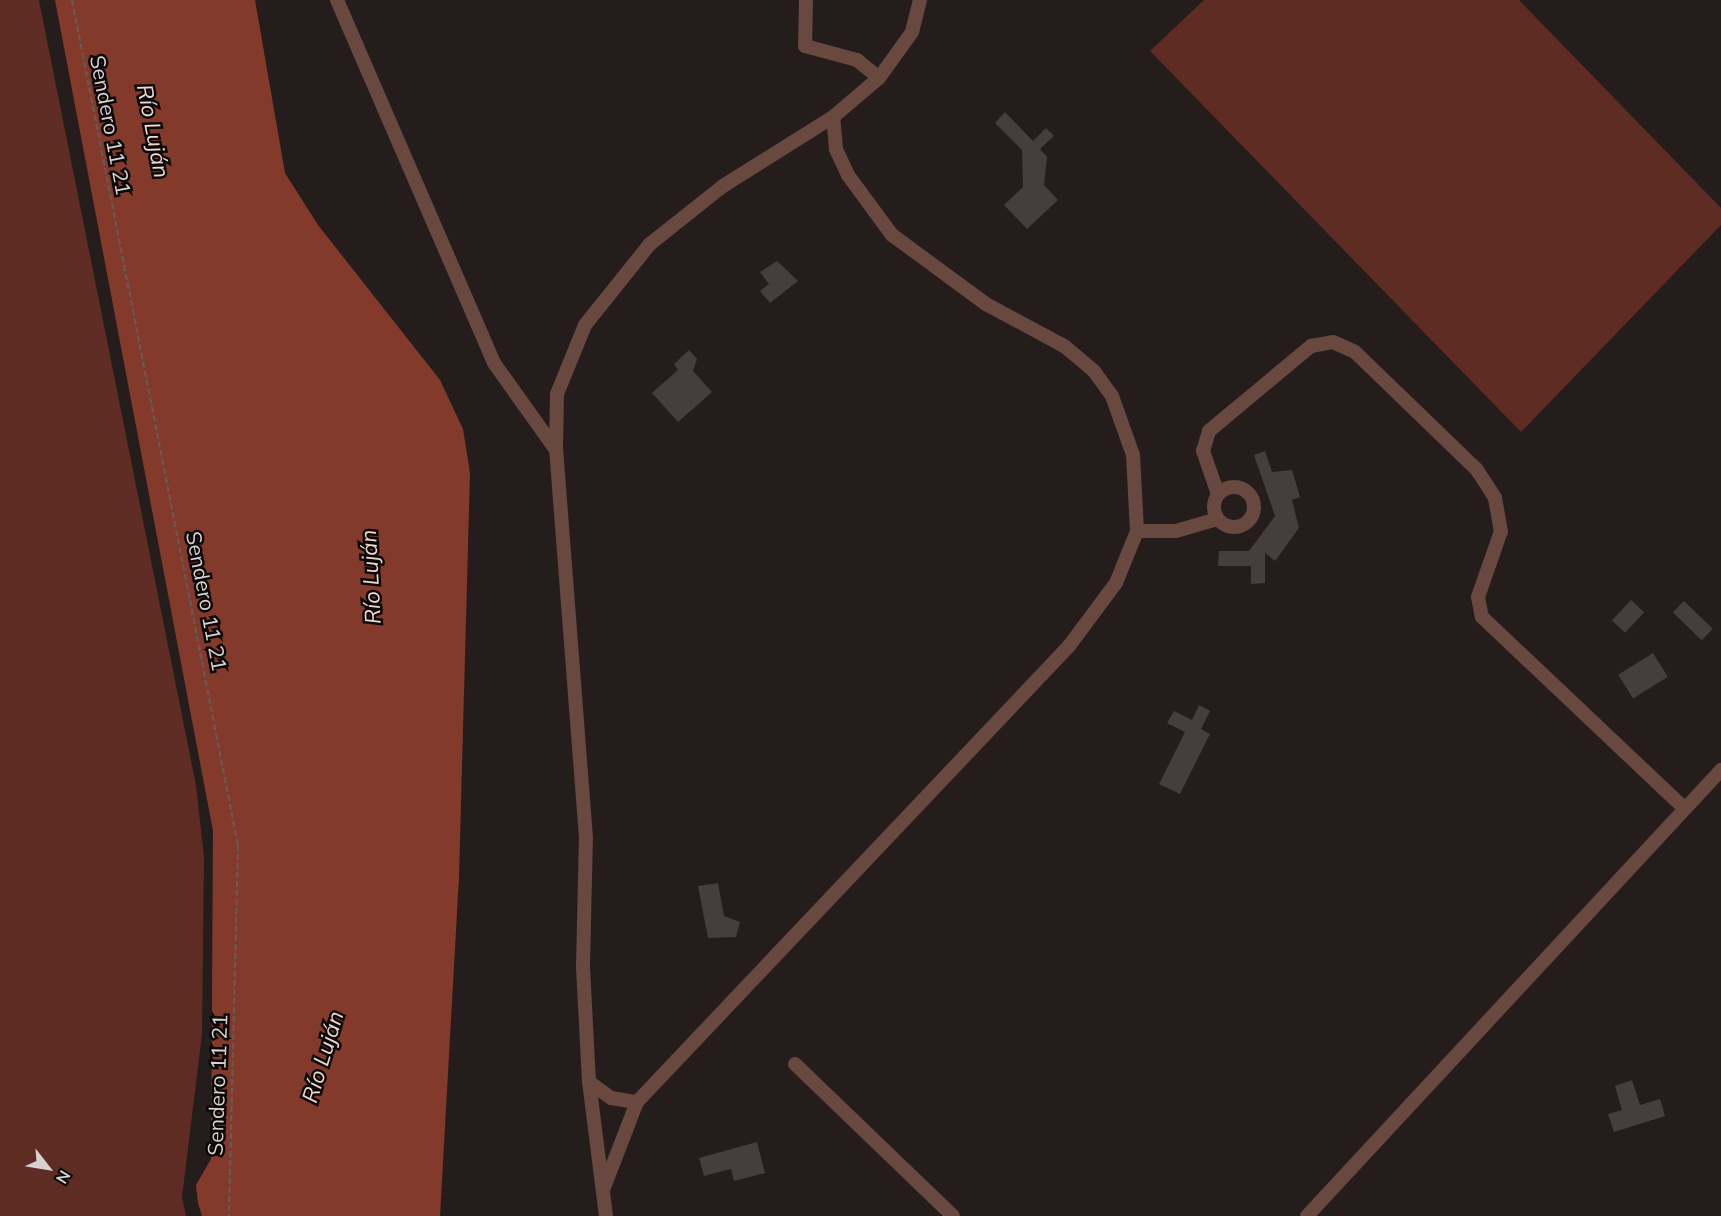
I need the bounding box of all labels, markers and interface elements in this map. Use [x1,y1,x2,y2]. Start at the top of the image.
street label: Sendero 11 21 [85,53,137,197]
water label: Río Luján [131,82,175,180]
street label: Sendero 11 21 [181,529,233,673]
water label: Río Luján [355,529,387,625]
water label: Río Luján [297,1008,349,1106]
street label: Sendero 11 21 [202,1014,232,1156]
north arrow [18,1138,78,1198]
text: N [52,1167,75,1188]

